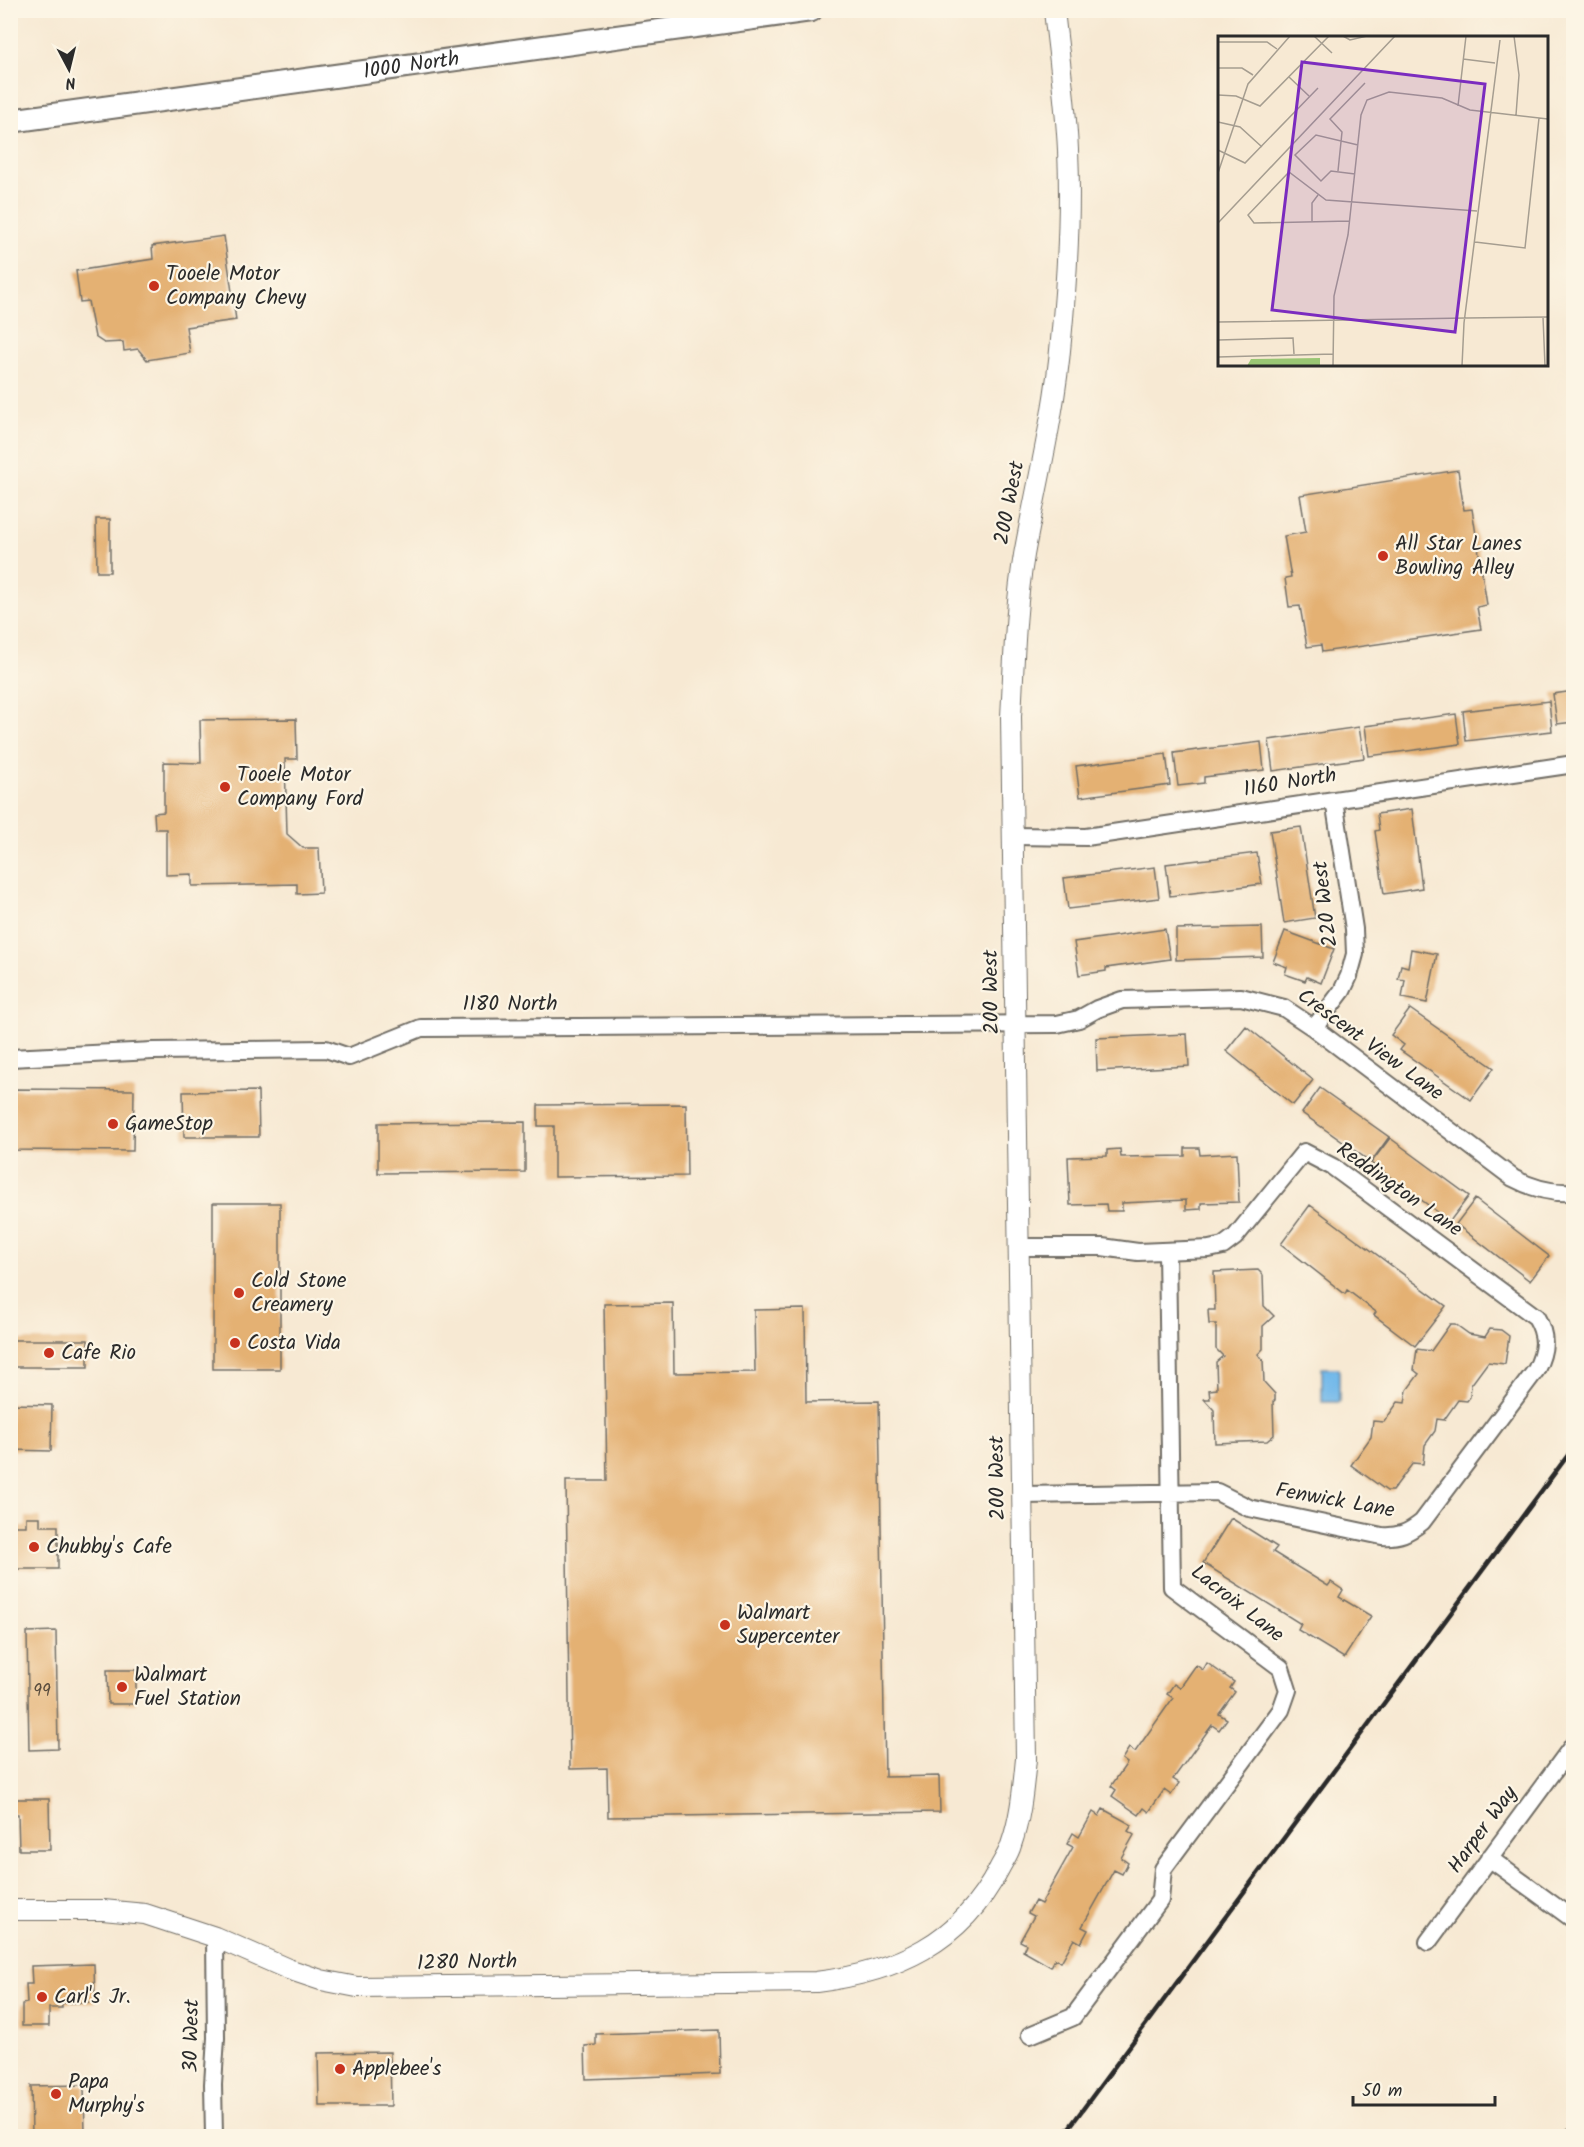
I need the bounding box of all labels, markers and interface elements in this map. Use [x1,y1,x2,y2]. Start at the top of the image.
inset map [1218,36,1548,366]
north arrow [39,39,99,99]
street label: 1000 North [361,42,461,88]
text: N [64,69,77,95]
place label: Tooele Motor Company Chevy [166,258,306,315]
marker: Tooele Motor Company Chevy [147,279,161,293]
street label: 200 West [986,457,1034,548]
place label: All Star Lanes Bowling Alley [1395,528,1522,585]
marker: All Star Lanes Bowling Alley [1376,549,1390,563]
place label: Tooele Motor Company Ford [237,759,364,816]
street label: 1160 North [1241,759,1339,807]
marker: Tooele Motor Company Ford [218,780,232,794]
street label: 220 West [1304,858,1348,949]
street label: 200 West [975,949,1009,1035]
street label: Crescent View Lane [1290,980,1451,1110]
street label: 1180 North [463,988,557,1021]
place label: GameStop [125,1108,213,1141]
marker: GameStop [106,1117,120,1131]
street label: Reddington Lane [1329,1134,1470,1246]
place label: Cold Stone Creamery [251,1265,347,1322]
marker: Cold Stone Creamery [232,1286,246,1300]
place label: Costa Vida [247,1327,341,1360]
marker: Costa Vida [228,1336,242,1350]
place label: Cafe Rio [61,1337,136,1370]
marker: Cafe Rio [42,1346,56,1360]
street label: 200 West [981,1435,1015,1521]
street label: Fenwick Lane [1273,1474,1398,1528]
place label: Chubby's Cafe [46,1531,173,1564]
marker: Chubby's Cafe [27,1540,41,1554]
street label: Lacroix Lane [1183,1557,1292,1652]
place label: Walmart Supercenter [737,1597,840,1654]
marker: Walmart Supercenter [718,1618,732,1632]
place label: Walmart Fuel Station [134,1659,241,1716]
house number: 99 [33,1677,51,1706]
marker: Walmart Fuel Station [115,1680,129,1694]
street label: Harper Way [1440,1779,1526,1881]
street label: 1280 North [417,1946,517,1980]
place label: Carl's Jr. [54,1981,131,2014]
marker: Carl's Jr. [35,1990,49,2004]
street label: 30 West [175,1998,209,2073]
place label: Applebee's [352,2053,441,2086]
marker: Applebee's [333,2062,347,2076]
place label: Papa Murphy's [68,2066,145,2123]
scale bar [1353,2069,1496,2107]
text: 50 m [1362,2077,1402,2106]
marker: Papa Murphy's [49,2087,63,2101]

